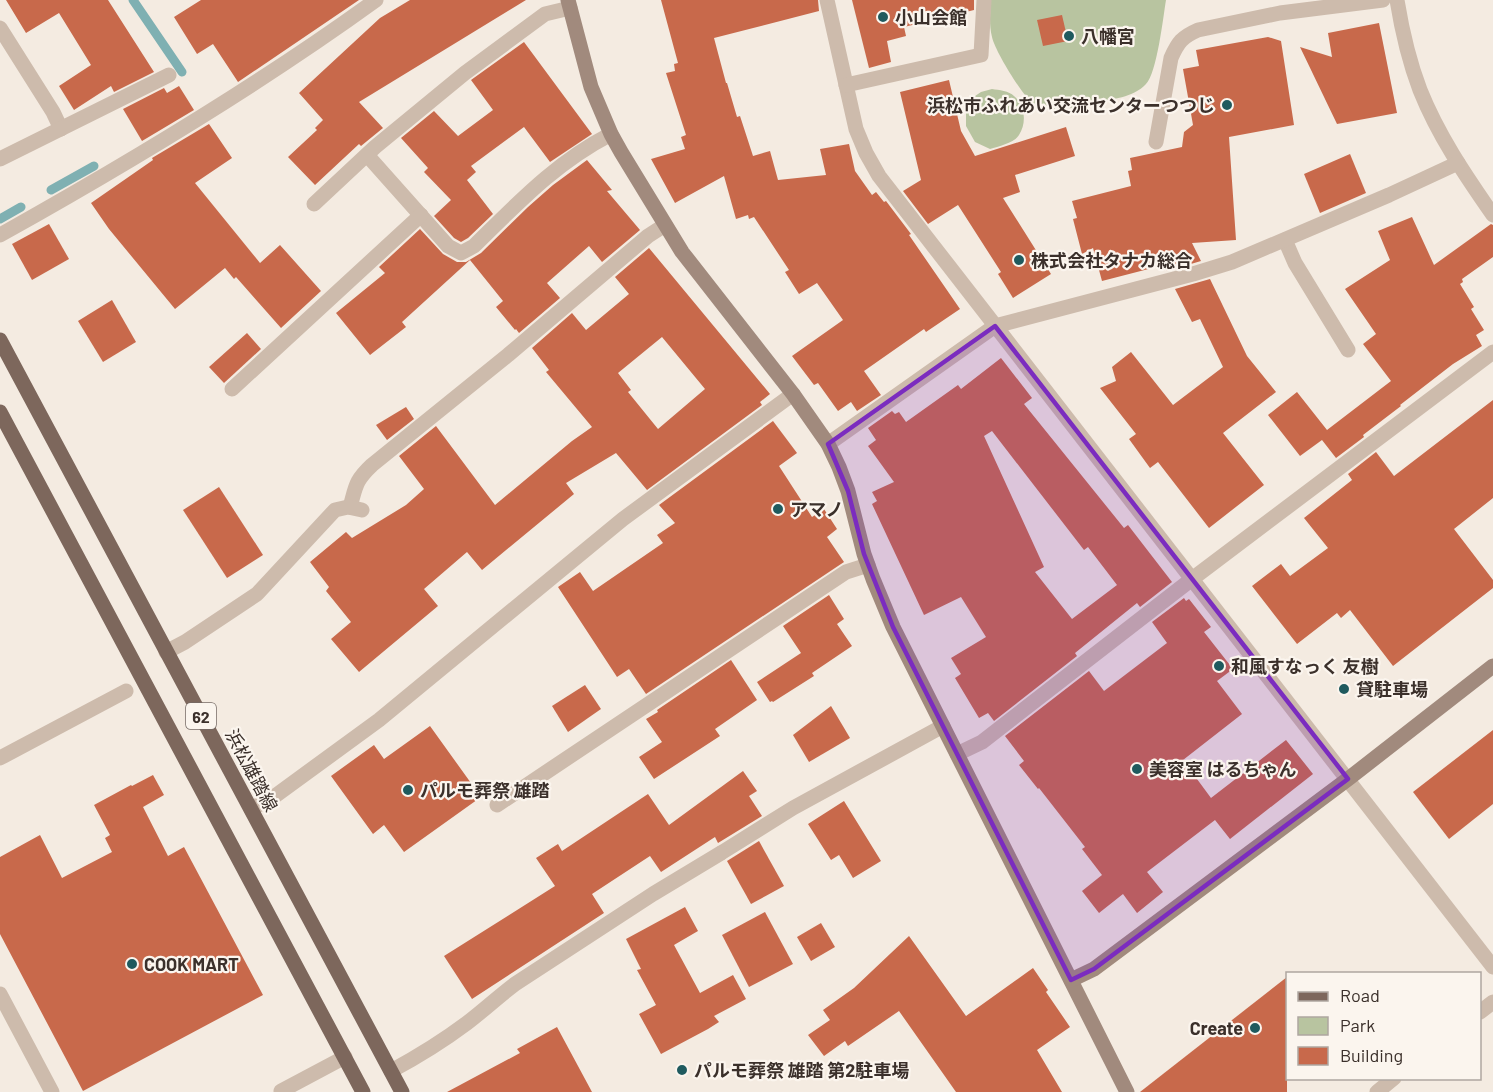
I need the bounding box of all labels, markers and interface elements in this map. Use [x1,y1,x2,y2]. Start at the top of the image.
place label: 小山会館 [895,6,967,28]
marker: 小山会館 [876,10,890,24]
place label: 八幡宮 [1081,25,1135,47]
marker: 八幡宮 [1062,29,1076,43]
place label: 浜松市ふれあい交流センターつつじ [927,94,1215,116]
marker: 浜松市ふれあい交流センターつつじ [1220,98,1234,112]
place label: 株式会社タナカ総合 [1031,249,1193,271]
marker: 株式会社タナカ総合 [1012,253,1026,267]
place label: アマノ [790,498,843,520]
marker: アマノ [771,502,785,516]
place label: 和風すなっく 友樹 [1231,655,1379,677]
marker: 和風すなっく 友樹 [1212,659,1226,673]
place label: 貸駐車場 [1356,678,1428,700]
marker: 貸駐車場 [1337,682,1351,696]
road number: 62 [186,703,216,729]
street label: 浜松雄踏線 [221,725,283,815]
place label: 美容室 はるちゃん [1149,758,1297,780]
marker: 美容室 はるちゃん [1130,762,1144,776]
place label: パルモ葬祭 雄踏 [420,779,550,801]
marker: パルモ葬祭 雄踏 [401,783,415,797]
place label: COOK MART [144,953,239,975]
marker: COOK MART [125,957,139,971]
legend [1286,972,1481,1080]
text: Road [1340,984,1380,1006]
text: Park [1340,1014,1375,1036]
place label: Create [1190,1017,1243,1039]
marker: Create [1248,1021,1262,1035]
text: Building [1340,1044,1403,1066]
place label: パルモ葬祭 雄踏 第2駐車場 [694,1059,909,1081]
marker: パルモ葬祭 雄踏 第2駐車場 [675,1063,689,1077]

